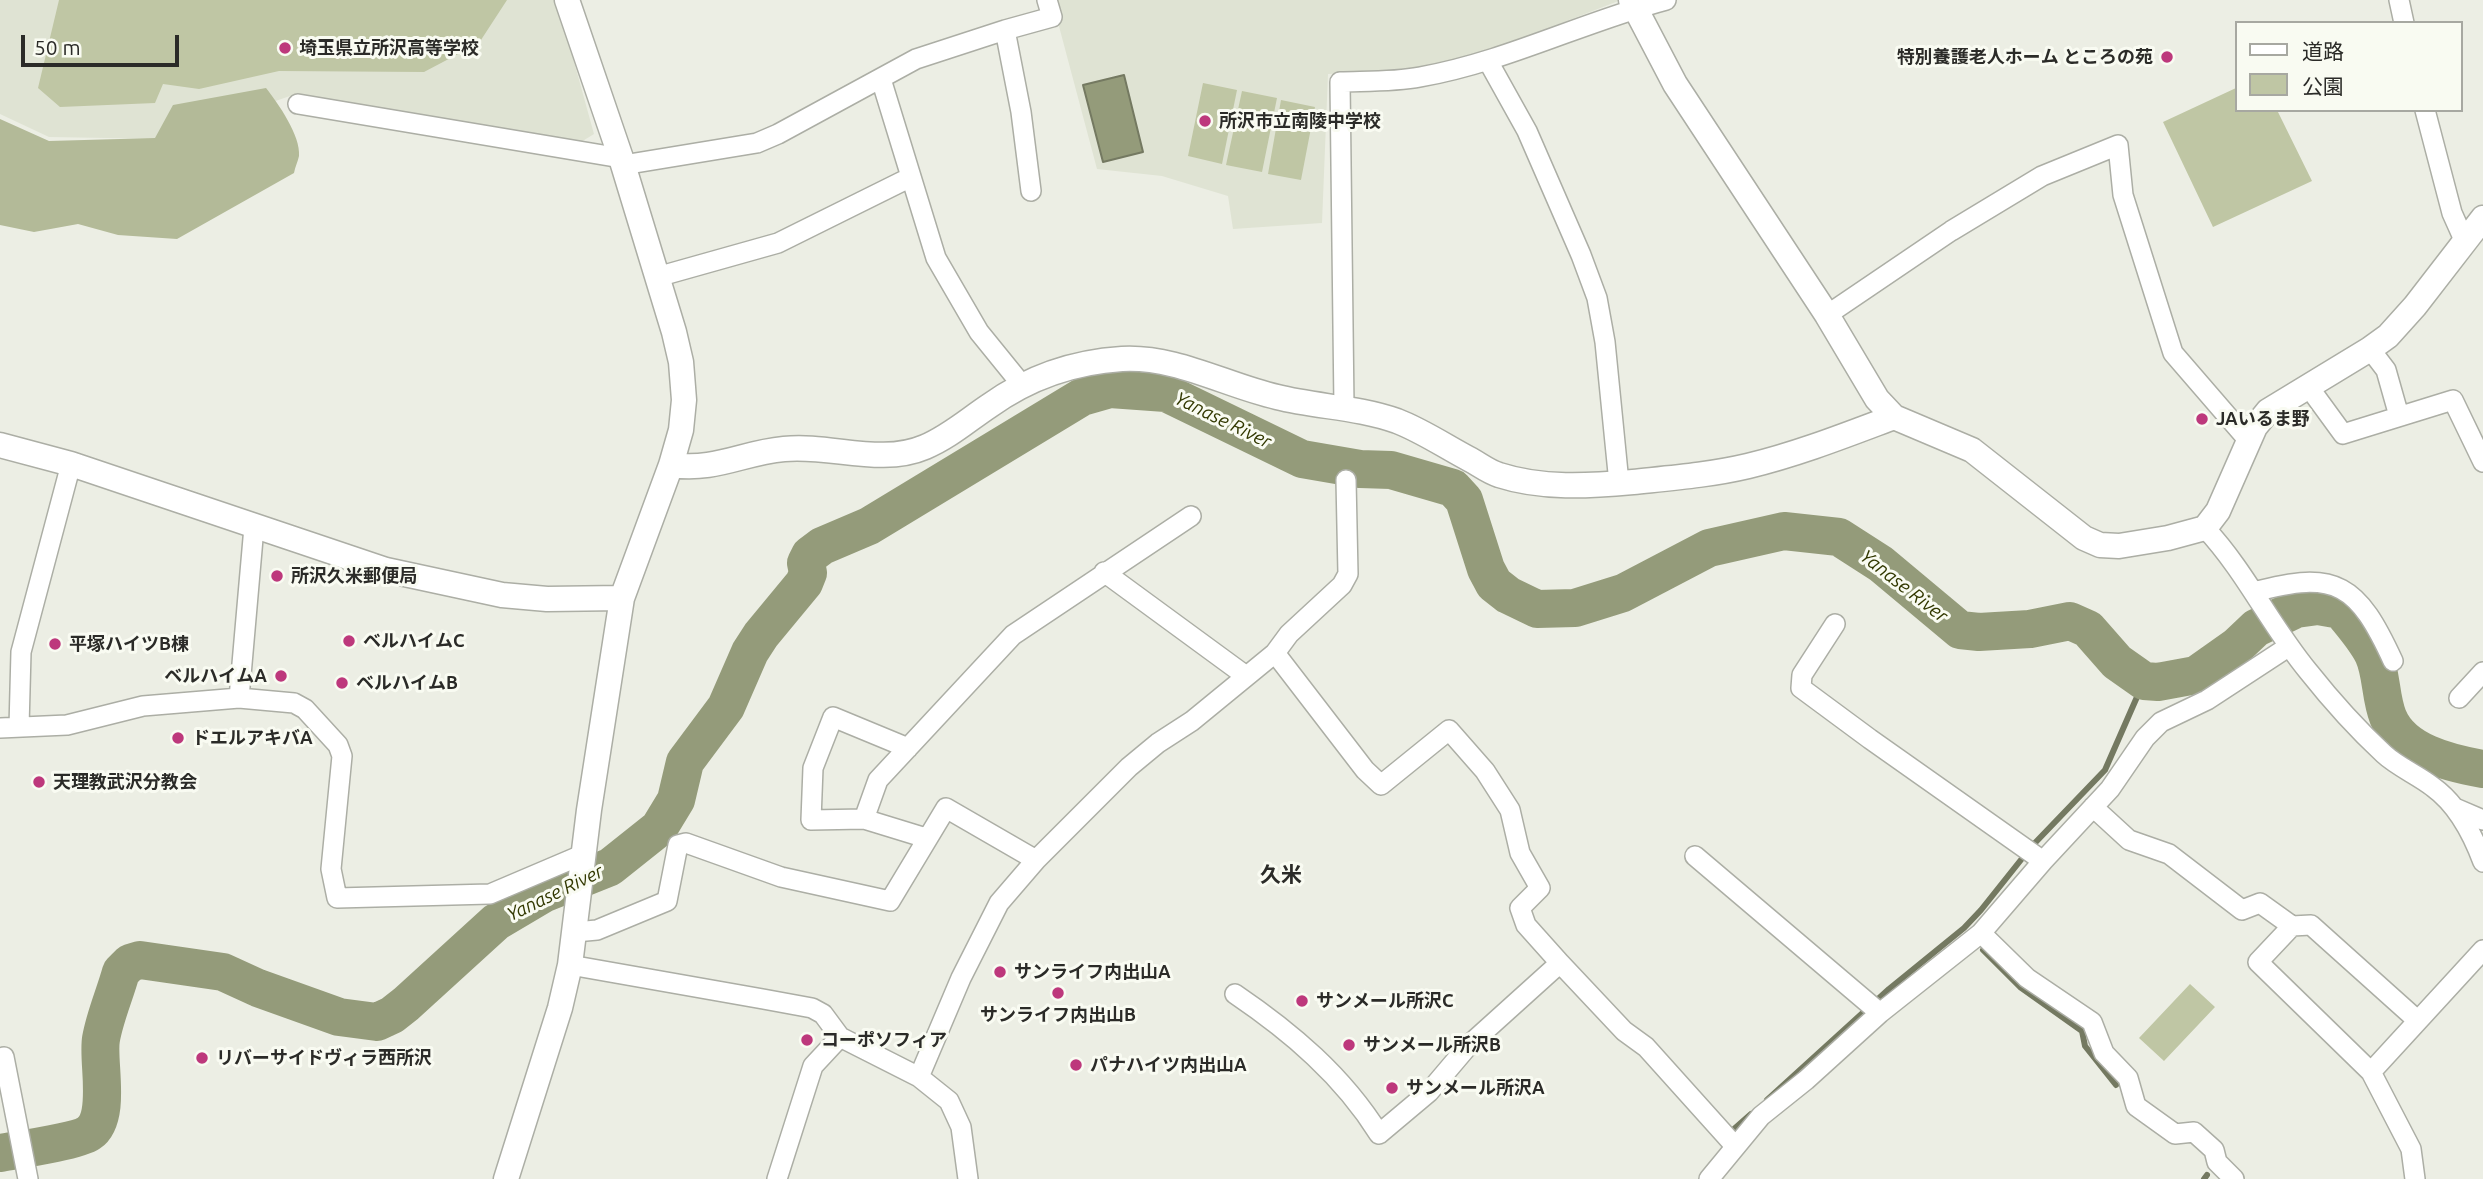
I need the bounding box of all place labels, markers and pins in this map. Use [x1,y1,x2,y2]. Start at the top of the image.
place label: 埼玉県立所沢高等学校 [299,37,479,59]
marker: 埼玉県立所沢高等学校 [277,40,293,56]
place label: 特別養護老人ホーム ところの苑 [1897,46,2153,68]
marker: 特別養護老人ホーム ところの苑 [2159,49,2175,65]
place label: 所沢市立南陵中学校 [1219,110,1381,132]
marker: 所沢市立南陵中学校 [1197,113,1213,129]
place label: JAいるま野 [2216,408,2310,430]
marker: JAいるま野 [2194,411,2210,427]
place label: 所沢久米郵便局 [291,565,417,587]
marker: 所沢久米郵便局 [269,568,285,584]
place label: ベルハイムC [363,630,465,652]
place label: 平塚ハイツB棟 [69,633,189,655]
marker: ベルハイムC [341,633,357,649]
marker: 平塚ハイツB棟 [47,636,63,652]
place label: ベルハイムA [164,665,267,687]
marker: ベルハイムA [273,668,289,684]
place label: ベルハイムB [356,672,458,694]
marker: ベルハイムB [334,675,350,691]
place label: ドエルアキバA [192,727,313,749]
marker: ドエルアキバA [170,730,186,746]
place label: 天理教武沢分教会 [53,771,197,793]
marker: 天理教武沢分教会 [31,774,47,790]
place label: サンライフ内出山A [1014,961,1171,983]
marker: サンライフ内出山A [992,964,1008,980]
marker: サンライフ内出山B [1050,985,1066,1001]
place label: サンメール所沢C [1316,990,1454,1012]
marker: サンメール所沢C [1294,993,1310,1009]
place label: サンライフ内出山B [980,1004,1136,1026]
place label: コーポソフィア [821,1029,947,1051]
marker: コーポソフィア [799,1032,815,1048]
place label: サンメール所沢B [1363,1034,1501,1056]
marker: サンメール所沢B [1341,1037,1357,1053]
place label: リバーサイドヴィラ西所沢 [216,1047,432,1069]
marker: リバーサイドヴィラ西所沢 [194,1050,210,1066]
place label: パナハイツ内出山A [1090,1054,1247,1076]
marker: パナハイツ内出山A [1068,1057,1084,1073]
place label: サンメール所沢A [1406,1077,1545,1099]
marker: サンメール所沢A [1384,1080,1400,1096]

